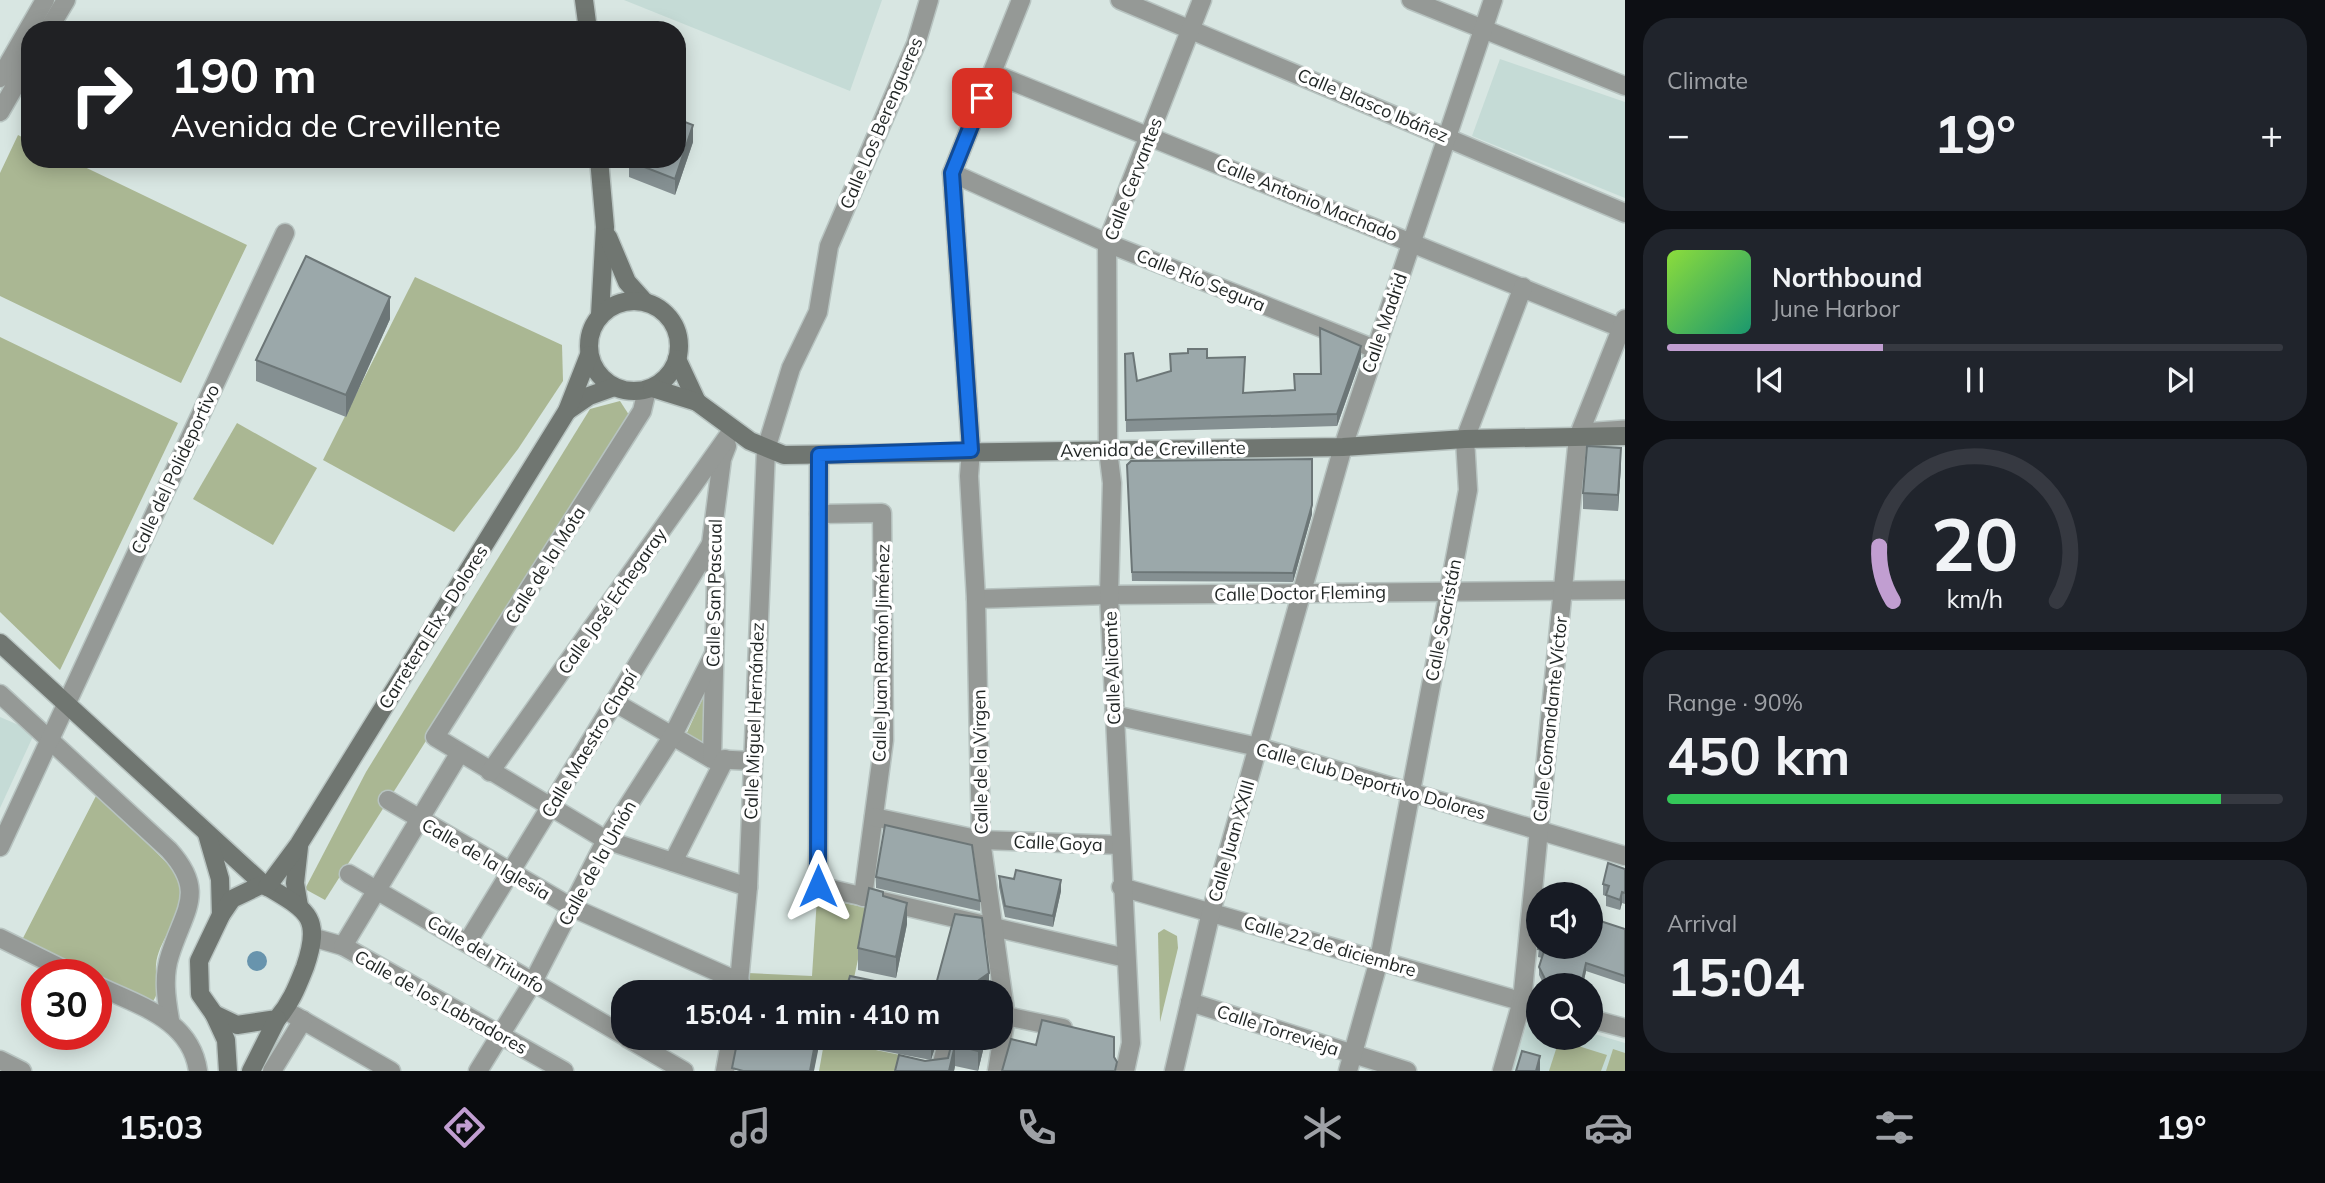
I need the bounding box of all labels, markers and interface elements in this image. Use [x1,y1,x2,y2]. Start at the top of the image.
street label: Calle Los Berengueres [834,34,928,212]
text: 190 m [171,44,317,105]
icon: right [56,49,147,140]
street label: Calle Blasco Ibáñez [1294,63,1452,147]
text: Climate [1667,66,1748,95]
pin [952,68,1012,128]
icon: arrive [963,79,1001,117]
text: 19° [1934,101,2016,166]
text: Avenida de Crevillente [171,105,501,145]
text: − [1667,110,1690,158]
text: + [2260,110,2283,158]
street label: Calle Cervantes [1099,114,1167,244]
street label: Calle Antonio Machado [1213,152,1401,246]
street label: Calle Río Segura [1133,244,1269,316]
text: Northbound [1772,261,1922,294]
street label: Calle Madrid [1356,270,1412,376]
text: June Harbor [1772,294,1900,323]
icon: previous [1751,361,1789,399]
icon: pause [1956,361,1994,399]
icon: next [2161,361,2199,399]
street label: Calle del Polideportivo [126,380,224,558]
street label: Avenida de Crevillente [1060,436,1246,462]
text: 20 [1931,499,2019,590]
street label: Calle de la Mota [500,502,590,628]
street label: Calle San Pascual [701,519,727,667]
street label: Calle José Echegaray [553,523,671,679]
street label: Carretera Elx - Dolores [373,541,493,713]
street label: Calle Juan Ramón Jiménez [868,544,894,762]
street label: Calle Sacristán [1420,557,1466,683]
street label: Calle Doctor Fleming [1214,580,1386,606]
text: km/h [1947,583,2003,614]
street label: Calle Alicante [1099,611,1125,725]
street label: Calle Comandante Víctor [1528,615,1572,823]
street label: Calle Miguel Hernández [739,622,769,820]
street label: Calle Maestro Chapí [536,665,643,822]
text: Range · 90% [1667,688,1803,717]
street label: Calle de la Virgen [967,689,993,835]
text: 450 km [1667,723,1850,788]
street label: Calle Club Deportivo Dolores [1253,737,1489,825]
street label: Calle Juan XXIII [1203,777,1259,905]
street label: Calle de la Unión [553,796,641,930]
street label: Calle de la Iglesia [418,813,554,905]
street label: Calle Goya [1013,830,1103,856]
position arrow [781,849,855,923]
map controls [1526,882,1603,1050]
button: sound [1526,882,1603,959]
text: Arrival [1667,909,1737,938]
street label: Calle del Triunfo [423,910,549,998]
street label: Calle 22 de diciembre [1241,910,1419,982]
text: 15:04 [1667,944,1805,1009]
street label: Calle de los Labradores [350,945,532,1059]
speed limit sign: 30 [21,959,112,1050]
button: search [1526,973,1603,1050]
text: 15:04 · 1 min · 410 m [684,998,940,1031]
street label: Calle Torrevieja [1214,999,1342,1061]
icon: directions [440,1103,489,1152]
icon: music [726,1103,775,1152]
icon: phone [1012,1103,1061,1152]
icon: climate [1298,1103,1347,1152]
icon: car [1584,1103,1633,1152]
icon: filters [1870,1103,1919,1152]
text: 15:03 [118,1107,203,1147]
text: 19° [2156,1107,2206,1147]

